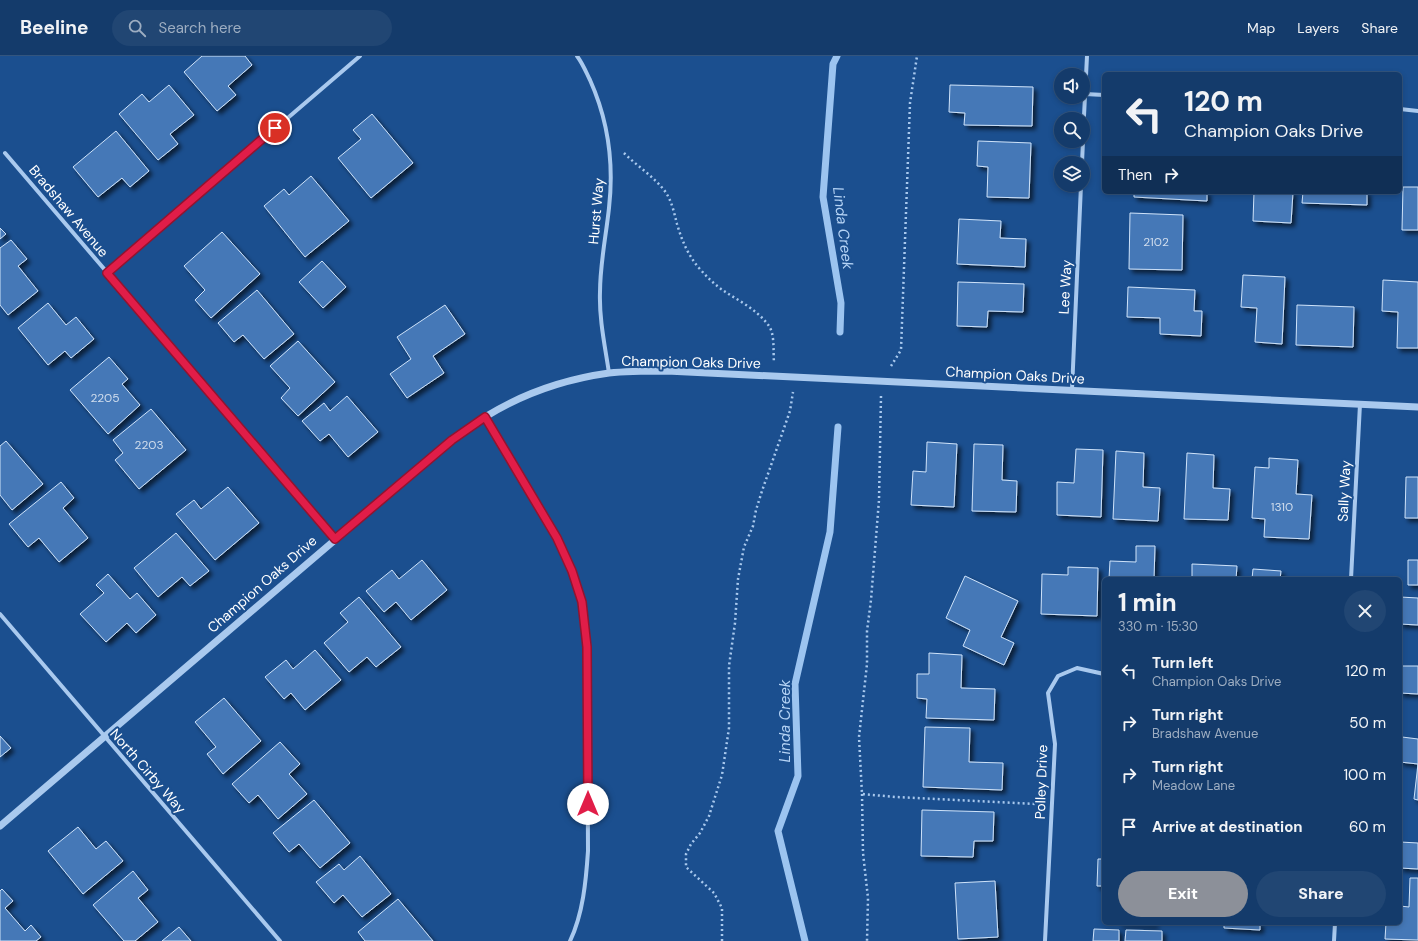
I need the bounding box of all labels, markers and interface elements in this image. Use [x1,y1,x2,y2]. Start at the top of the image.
search box [112,10,392,46]
text: Beeline [20,15,88,40]
icon: search [126,17,148,39]
text: Search here [158,18,241,38]
text: Map [1247,19,1275,37]
text: Layers [1297,19,1339,37]
text: Share [1361,19,1398,37]
map controls [1054,68,1090,192]
button: sound [1054,68,1090,104]
text: 120 m [1184,83,1263,120]
icon: left [1118,88,1170,140]
pin [258,111,292,145]
button: search [1054,112,1090,148]
icon: arrive [264,117,286,139]
text: Champion Oaks Drive [1184,119,1363,143]
button: layers [1054,156,1090,192]
street label: Bradshaw Avenue [25,161,113,261]
icon: right [1160,164,1182,186]
text: Then [1118,165,1152,185]
street label: Hurst Way [584,177,608,245]
water label: Linda Creek [828,186,858,271]
house number: 2102 [1143,234,1169,250]
street label: Lee Way [1055,259,1075,315]
street label: Champion Oaks Drive [621,352,761,372]
street label: Champion Oaks Drive [945,362,1085,388]
house number: 2205 [90,390,120,406]
house number: 2203 [134,437,164,453]
street label: Sally Way [1333,460,1355,522]
house number: 1310 [1271,499,1293,515]
street label: Champion Oaks Drive [204,531,321,637]
text: 1 min [1118,587,1177,618]
button: close [1344,590,1386,632]
text: 330 m · 15:30 [1118,618,1198,635]
text: Turn left [1152,653,1213,673]
icon: left [1118,660,1140,682]
text: 120 m [1345,661,1386,681]
text: Champion Oaks Drive [1152,673,1281,690]
water label: Linda Creek [775,679,795,762]
text: Turn right [1152,705,1223,725]
icon: right [1118,712,1140,734]
text: 50 m [1349,713,1386,733]
street label: North Cirby Way [106,725,190,817]
text: Bradshaw Avenue [1152,725,1258,742]
street label: Polley Drive [1031,744,1051,820]
text: Turn right [1152,757,1223,777]
icon: right [1118,764,1140,786]
text: 100 m [1343,765,1386,785]
text: Meadow Lane [1152,777,1235,794]
position arrow [567,783,609,825]
icon: arrive [1118,816,1140,838]
text: Arrive at destination [1152,817,1303,837]
text: 60 m [1349,817,1386,837]
button: Exit [1118,871,1248,917]
button: Share [1256,871,1386,917]

